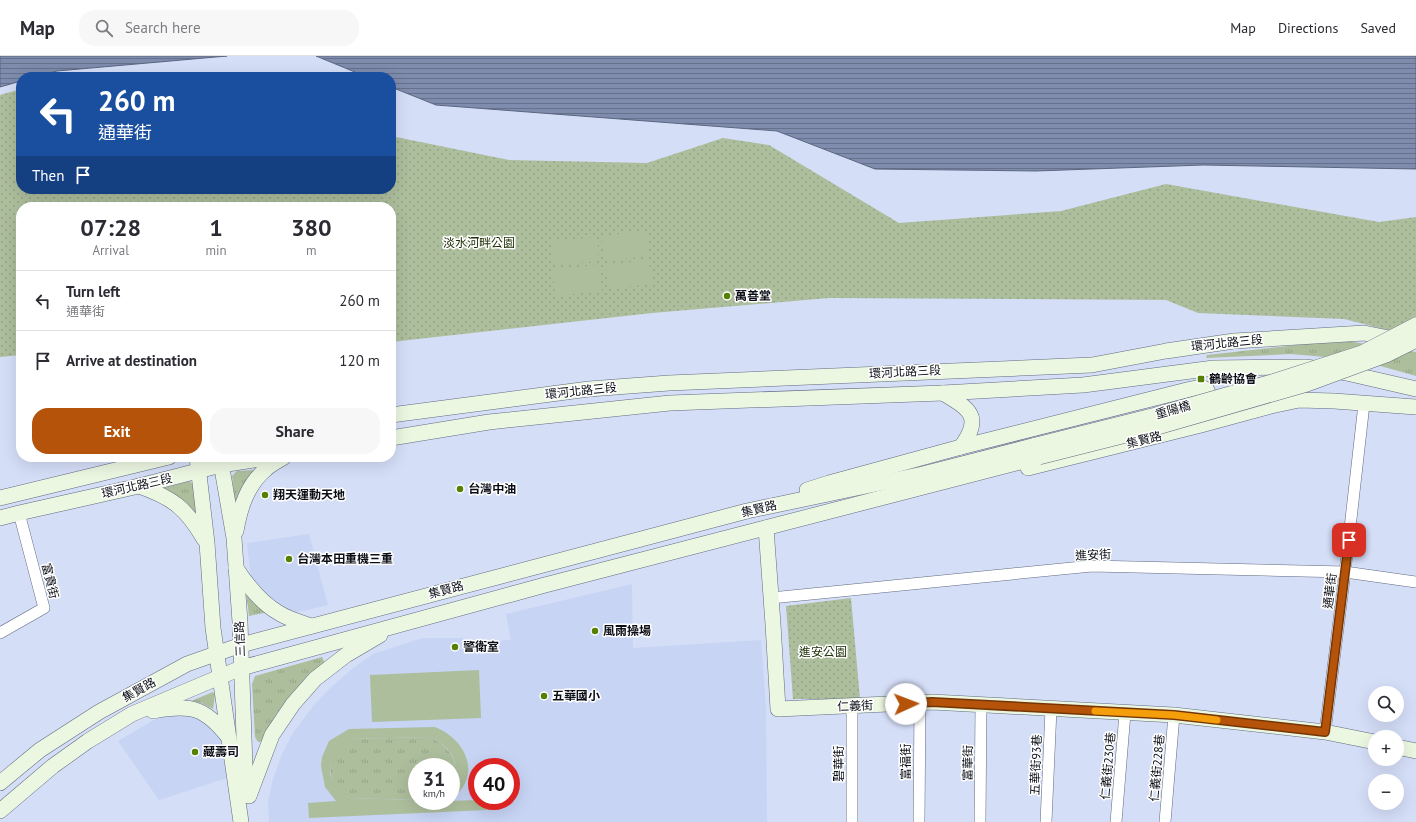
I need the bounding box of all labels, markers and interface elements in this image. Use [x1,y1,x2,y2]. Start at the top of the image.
search box [79,10,359,46]
text: Map [20,16,55,40]
icon: search [93,17,115,39]
text: Search here [125,18,201,37]
text: Map [1230,19,1256,37]
text: Directions [1278,19,1338,37]
text: Saved [1360,19,1396,37]
text: 260 m [98,82,175,119]
icon: left [32,88,84,140]
text: 通華街 [98,121,152,144]
icon: arrive [72,164,94,186]
text: Then [32,166,64,185]
text: 07:28 [80,212,141,243]
text: 1 [209,212,223,243]
text: 380 [291,212,332,243]
park label: 淡水河畔公園 [443,235,515,250]
text: Arrival [93,242,129,259]
text: min [205,242,227,259]
text: m [306,242,317,259]
text: Turn left [66,282,120,301]
place label: 萬善堂 [735,288,771,303]
icon: left [32,290,54,312]
text: 260 m [339,291,380,310]
marker: 萬善堂 [722,291,732,301]
text: 通華街 [66,303,105,320]
street label: 環河北路三段 [1190,331,1264,354]
icon: arrive [32,350,54,372]
text: Arrive at destination [66,351,197,370]
text: 120 m [339,351,380,370]
street label: 環河北路三段 [869,362,941,381]
place label: 鶴齡協會 [1209,371,1257,386]
marker: 鶴齡協會 [1196,374,1206,384]
street label: 環河北路三段 [544,379,618,402]
street label: 重陽橋 [1153,397,1192,422]
button: Exit [32,408,202,454]
button: Share [210,408,380,454]
street label: 集賢路 [1125,428,1163,451]
street label: 環河北路三段 [100,470,174,501]
place label: 台灣中油 [468,481,516,496]
marker: 台灣中油 [455,484,465,494]
place label: 翔天運動天地 [273,487,345,502]
marker: 翔天運動天地 [260,490,270,500]
street label: 集賢路 [740,497,778,520]
pin [1332,523,1366,557]
icon: arrive [1338,529,1360,551]
street label: 進安街 [1075,546,1111,563]
place label: 台灣本田重機三重 [297,551,393,566]
marker: 台灣本田重機三重 [284,554,294,564]
street label: 富貴街 [39,562,62,600]
street label: 通華街 [1320,572,1339,610]
street label: 集賢路 [427,578,465,601]
street label: 三信路 [231,621,248,657]
place label: 風雨操場 [603,623,651,638]
marker: 風雨操場 [590,626,600,636]
place label: 警衛室 [463,639,499,654]
marker: 警衛室 [450,642,460,652]
park label: 進安公園 [799,644,847,659]
street label: 集賢路 [119,674,158,705]
position arrow [885,683,927,725]
map controls [1368,686,1404,810]
button: search [1368,686,1404,722]
place label: 五華國小 [552,688,600,703]
marker: 五華國小 [539,691,549,701]
street label: 仁義街 [837,697,873,714]
button: + [1368,730,1404,766]
street label: 仁義街230巷 [1097,732,1118,800]
street label: 五華街93巷 [1027,734,1044,796]
street label: 仁義街228巷 [1146,734,1167,802]
place label: 藏壽司 [203,744,239,759]
street label: 富福街 [898,744,913,780]
street label: 富華街 [960,745,975,781]
street label: 碧華街 [831,746,846,782]
marker: 藏壽司 [190,747,200,757]
speed limit sign: 40 [468,758,520,810]
text: 31 [423,766,445,792]
button: − [1368,774,1404,810]
text: km/h [423,787,445,800]

